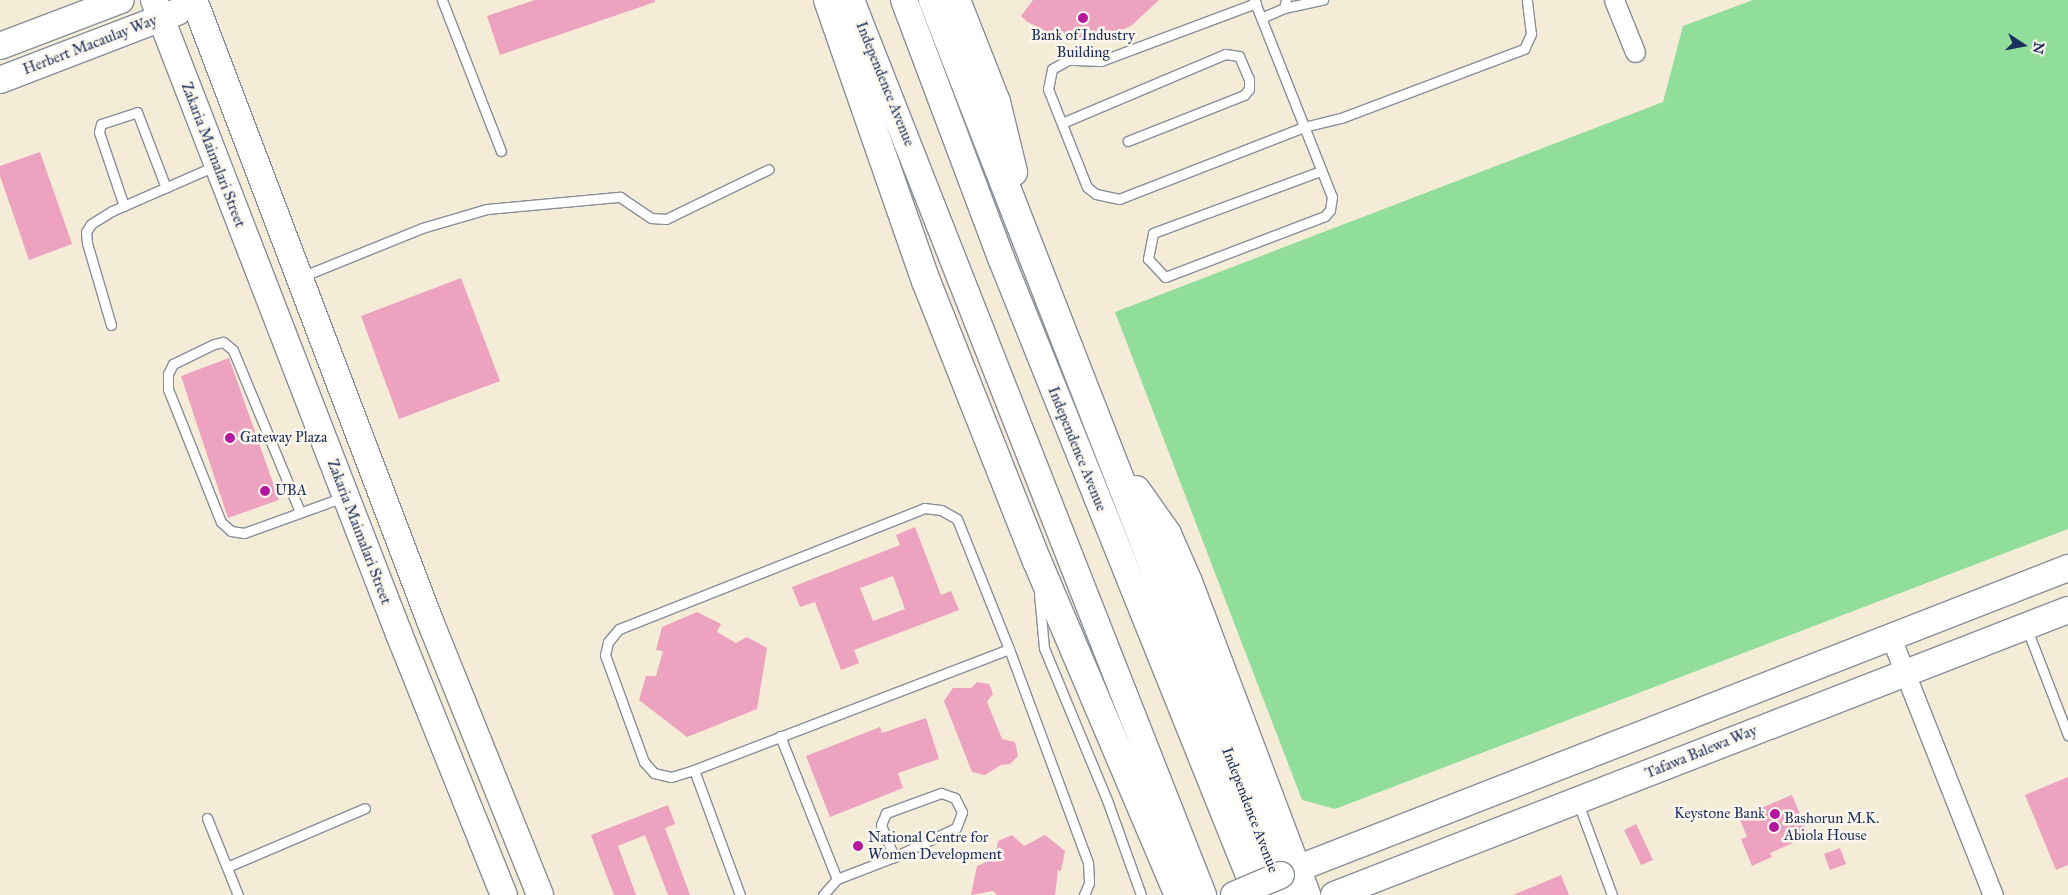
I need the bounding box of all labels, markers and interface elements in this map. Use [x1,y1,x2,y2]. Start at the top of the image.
street label: Herbert Macaulay Way [20,11,160,79]
marker: Bank of Industry Building [1077,12,1089,24]
street label: Independence Avenue [852,19,918,149]
north arrow [1998,20,2048,70]
place label: Bank of Industry Building [1031,26,1135,61]
text: N [2029,41,2048,55]
street label: Zakaria Maimalari Street [177,80,249,230]
street label: Independence Avenue [1044,384,1110,514]
place label: Gateway Plaza [240,429,327,447]
marker: Gateway Plaza [224,432,236,444]
street label: Zakaria Maimalari Street [323,457,395,607]
place label: UBA [275,482,307,500]
marker: UBA [259,485,271,497]
street label: Tafawa Balewa Way [1643,721,1759,783]
street label: Independence Avenue [1218,745,1282,875]
place label: Keystone Bank [1674,805,1765,823]
marker: Keystone Bank [1769,808,1781,820]
place label: Bashorun M.K. Abiola House [1784,809,1879,844]
marker: Bashorun M.K. Abiola House [1768,821,1780,833]
place label: National Centre for Women Development [868,828,1002,863]
marker: National Centre for Women Development [852,840,864,852]

